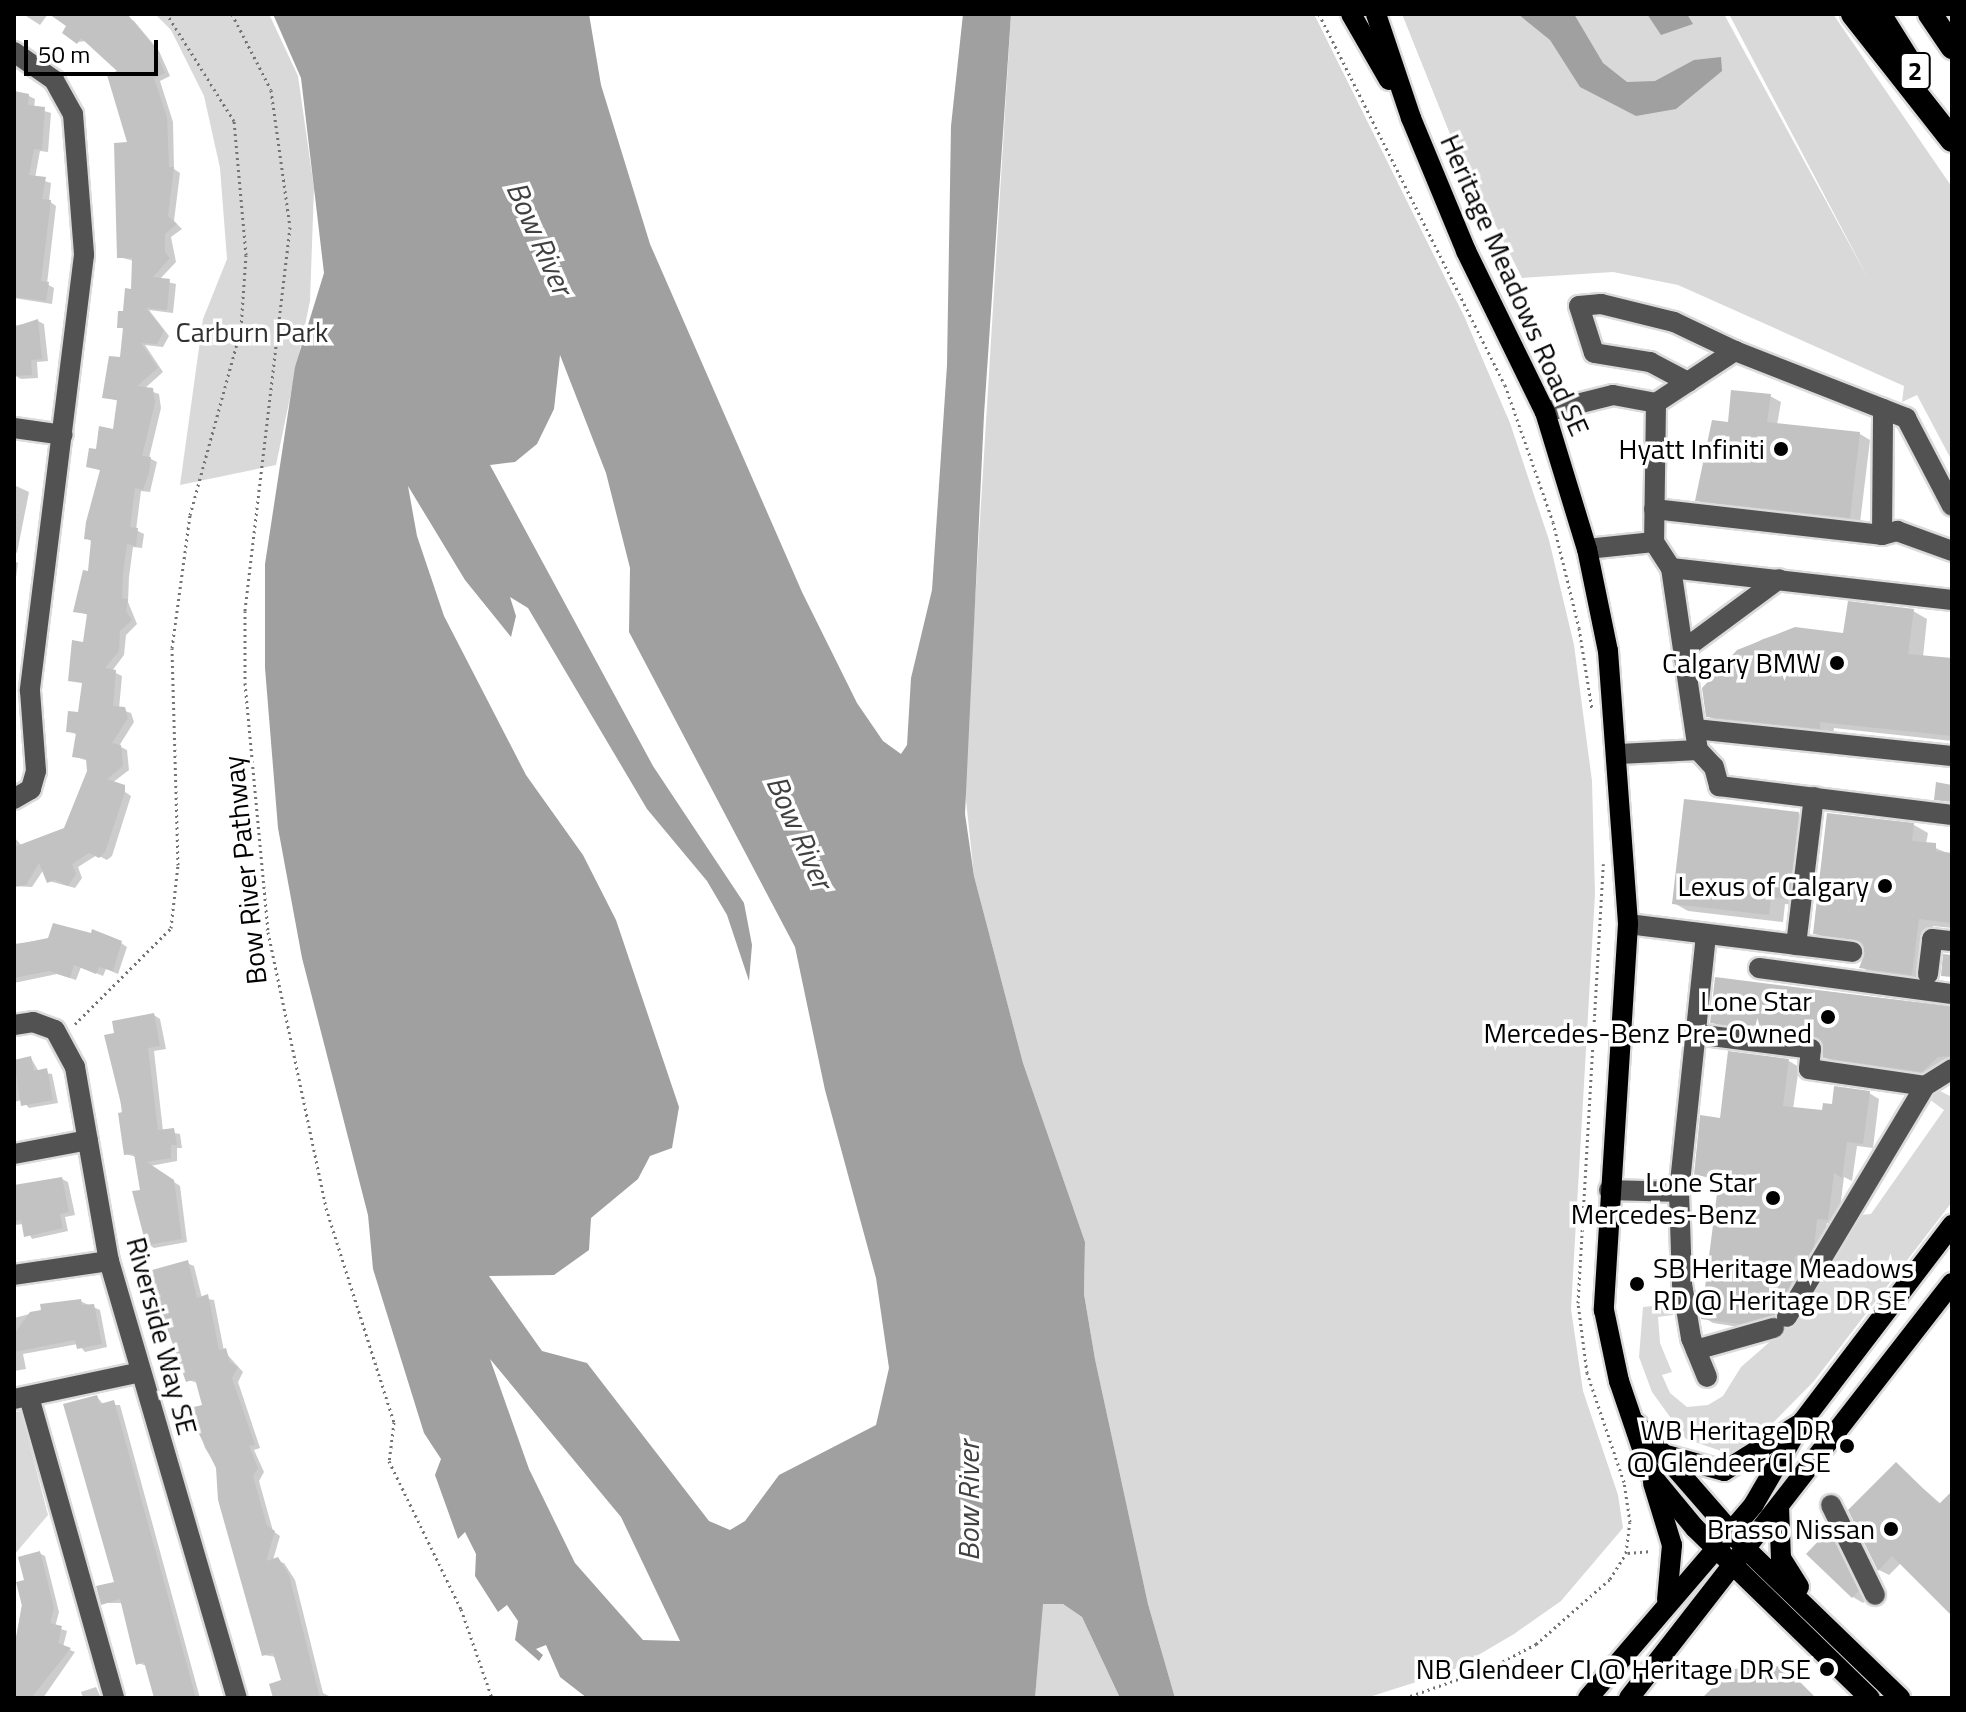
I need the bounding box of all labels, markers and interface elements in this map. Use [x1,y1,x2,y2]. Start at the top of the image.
scale bar [28,24,162,74]
text: 50 m [38,36,90,72]
road number: 2 [1899,49,1931,93]
street label: Heritage Meadows Road SE [1433,129,1597,441]
water label: Bow River [499,176,581,300]
park label: Carburn Park [175,315,329,349]
place label: Hyatt Infiniti [1619,432,1765,466]
marker: Hyatt Infiniti [1772,440,1790,458]
place label: Calgary BMW [1662,646,1821,680]
marker: Calgary BMW [1828,654,1846,672]
street label: Bow River Pathway [216,754,274,986]
water label: Bow River [759,770,841,894]
place label: Lexus of Calgary [1677,869,1869,903]
marker: Lexus of Calgary [1876,877,1894,895]
place label: Lone Star Mercedes-Benz Pre-Owned [1483,984,1812,1050]
marker: Lone Star Mercedes-Benz Pre-Owned [1819,1008,1837,1026]
place label: Lone Star Mercedes-Benz [1571,1165,1757,1231]
marker: Lone Star Mercedes-Benz [1764,1189,1782,1207]
street label: Riverside Way SE [119,1233,205,1439]
place label: SB Heritage Meadows RD @ Heritage DR SE [1653,1251,1914,1317]
marker: SB Heritage Meadows RD @ Heritage DR SE [1628,1275,1646,1293]
place label: WB Heritage DR @ Glendeer CI SE [1627,1413,1831,1479]
marker: WB Heritage DR @ Glendeer CI SE [1838,1437,1856,1455]
water label: Bow River [950,1441,986,1561]
place label: Brasso Nissan [1707,1512,1875,1546]
marker: Brasso Nissan [1882,1520,1900,1538]
place label: NB Glendeer CI @ Heritage DR SE [1416,1652,1811,1686]
marker: NB Glendeer CI @ Heritage DR SE [1818,1660,1836,1678]

